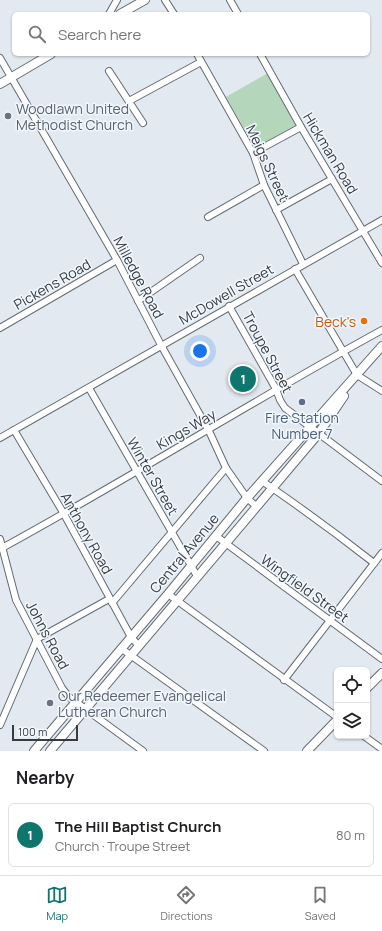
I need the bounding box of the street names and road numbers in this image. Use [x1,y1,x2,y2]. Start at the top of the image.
street label: Hickman Road [299,109,363,197]
street label: Meigs Street [242,121,294,205]
street label: Milledge Road [109,233,169,321]
street label: Pickens Road [10,254,94,314]
street label: McDowell Street [175,259,277,329]
street label: Troupe Street [239,308,298,396]
street label: Kings Way [153,404,220,454]
street label: Winter Street [123,434,183,519]
street label: Anthony Road [57,489,117,577]
street label: Central Avenue [145,509,223,597]
street label: Wingfield Street [257,550,353,627]
street label: Johns Road [22,598,74,672]

